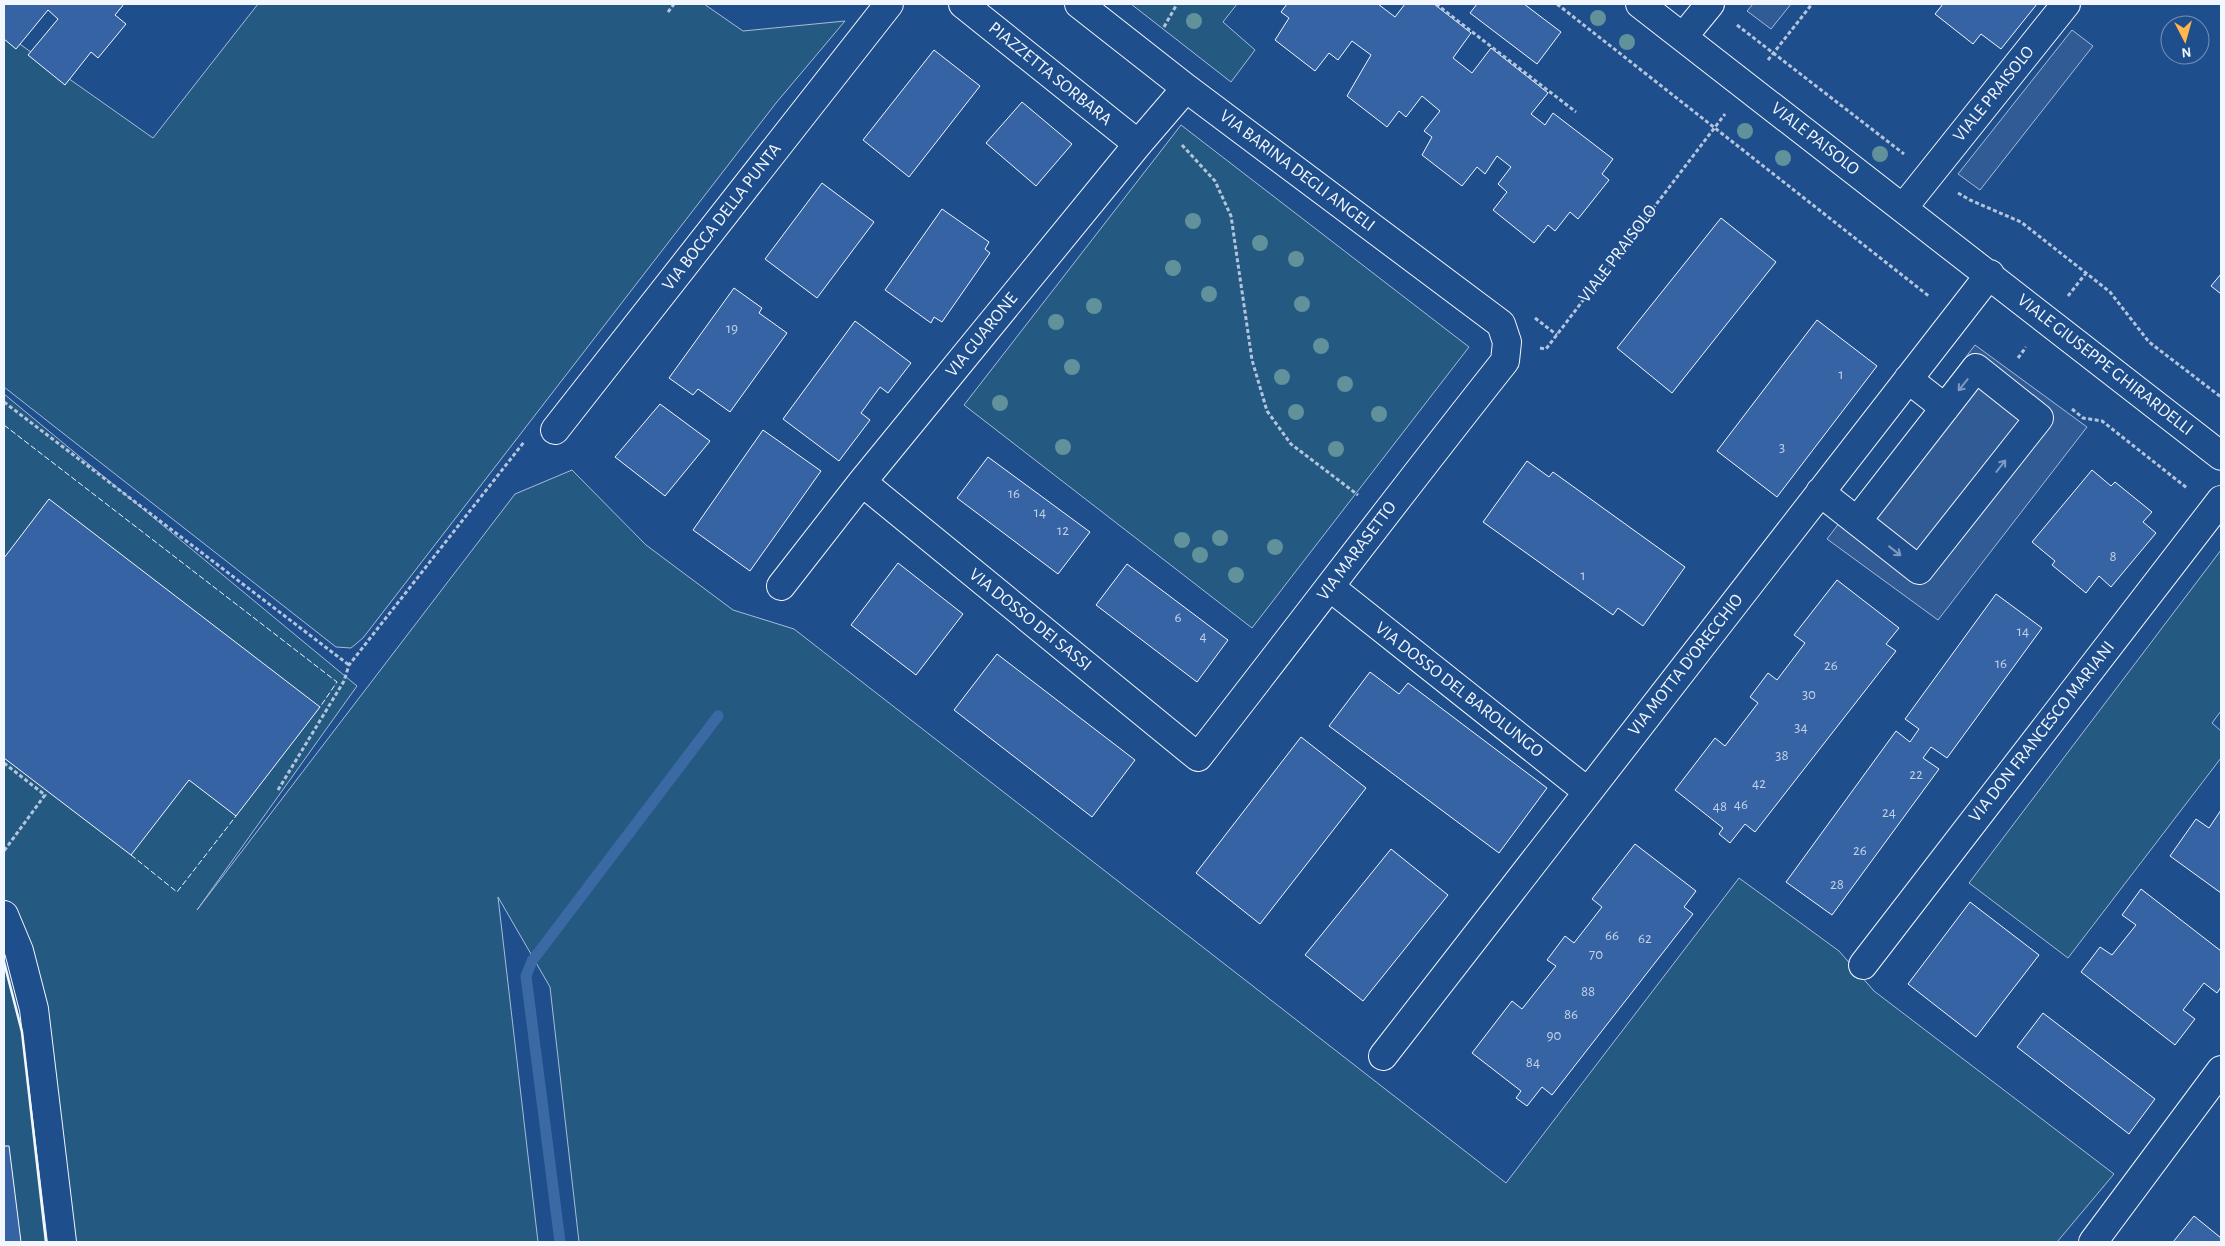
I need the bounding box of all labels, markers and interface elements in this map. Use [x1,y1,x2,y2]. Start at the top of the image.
north arrow [2160,15,2210,65]
street label: PIAZZETTA SORBARA [985,19,1115,129]
street label: VIALE PRAISOLO [1950,43,2038,145]
text: N [2181,44,2192,59]
street label: VIALE PAISOLO [1768,99,1862,179]
street label: VIA BARINA DEGLI ANGELI [1216,107,1378,235]
street label: VIA BOCCA DELLA PUNTA [659,140,785,294]
street label: VIALE PRAISOLO [1576,202,1660,306]
street label: VIA GUARONE [943,289,1022,381]
street label: VIALE GIUSEPPE GHIRARDELLI [2014,291,2196,439]
house number: 19 [726,321,738,336]
house number: 1 [1838,367,1844,382]
one-way arrow [1957,378,1968,391]
house number: 3 [1779,440,1785,455]
one-way arrow [1996,460,2007,473]
house number: 16 [1008,486,1020,501]
street label: VIA MARASETTO [1314,498,1400,604]
house number: 14 [1034,505,1046,520]
house number: 12 [1057,523,1069,538]
one-way arrow [1889,546,1902,557]
house number: 8 [2109,549,2117,564]
street label: VIA DOSSO DEI SASSI [965,565,1095,675]
house number: 1 [1580,568,1586,583]
street label: VIA MOTTA D'ORECCHIO [1625,591,1747,739]
house number: 6 [1174,610,1182,625]
street label: VIA DOSSO DEL BAROLUNGO [1372,619,1546,761]
house number: 14 [2017,624,2029,639]
house number: 4 [1199,629,1207,644]
street label: VIA DON FRANCESCO MARIANI [1966,638,2118,826]
house number: 16 [1995,656,2007,671]
house number: 26 [1824,658,1838,673]
house number: 30 [1802,687,1816,702]
house number: 34 [1794,720,1808,735]
house number: 38 [1775,748,1789,763]
house number: 22 [1909,767,1923,782]
house number: 42 [1752,776,1766,791]
house number: 46 [1734,797,1748,812]
house number: 48 [1713,799,1727,814]
house number: 24 [1882,805,1896,820]
house number: 26 [1853,843,1867,858]
house number: 28 [1830,877,1844,892]
house number: 66 [1605,928,1619,943]
house number: 62 [1638,931,1652,946]
house number: 70 [1589,947,1603,962]
house number: 88 [1581,984,1595,999]
house number: 86 [1564,1007,1578,1022]
house number: 90 [1547,1028,1562,1043]
house number: 84 [1526,1055,1540,1070]

